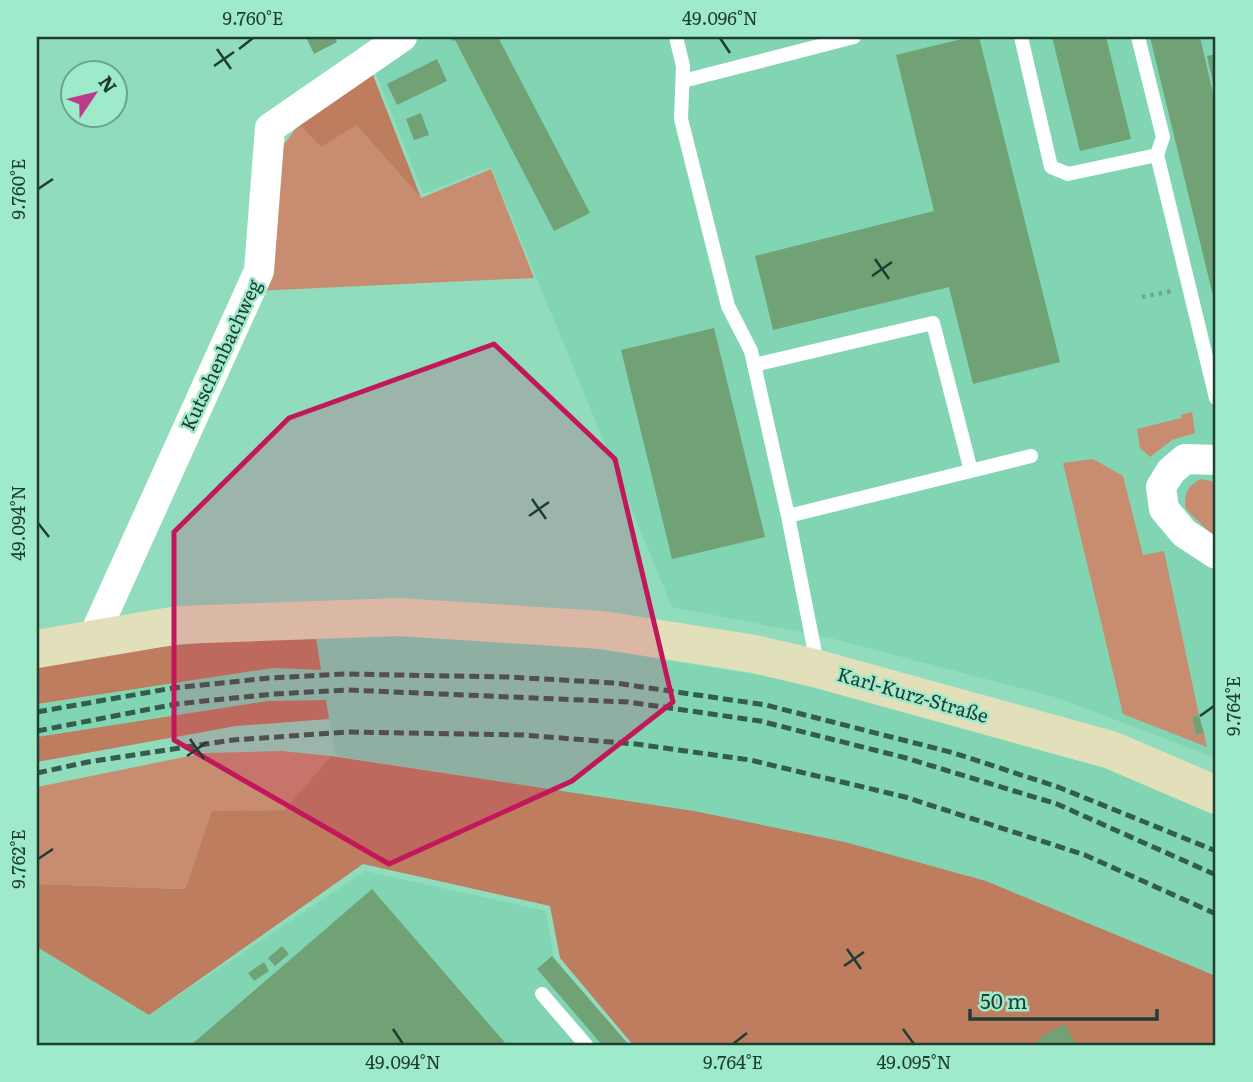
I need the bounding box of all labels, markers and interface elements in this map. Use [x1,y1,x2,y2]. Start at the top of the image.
text: 9.760°E [223,4,283,31]
text: 49.096°N [682,4,758,31]
north arrow [60,60,130,130]
text: N [93,69,125,98]
text: 9.760°E [4,159,31,219]
street label: Kutschenbachweg [173,274,268,435]
text: 49.094°N [4,485,31,561]
street label: Karl-Kurz-Straße [834,659,992,729]
text: 9.764°E [1219,676,1246,736]
text: 9.762°E [4,829,31,889]
scale bar [970,977,1157,1021]
text: 50 m [980,984,1027,1015]
text: 49.094°N [365,1048,441,1075]
text: 9.764°E [703,1048,763,1075]
text: 49.095°N [876,1048,952,1075]

